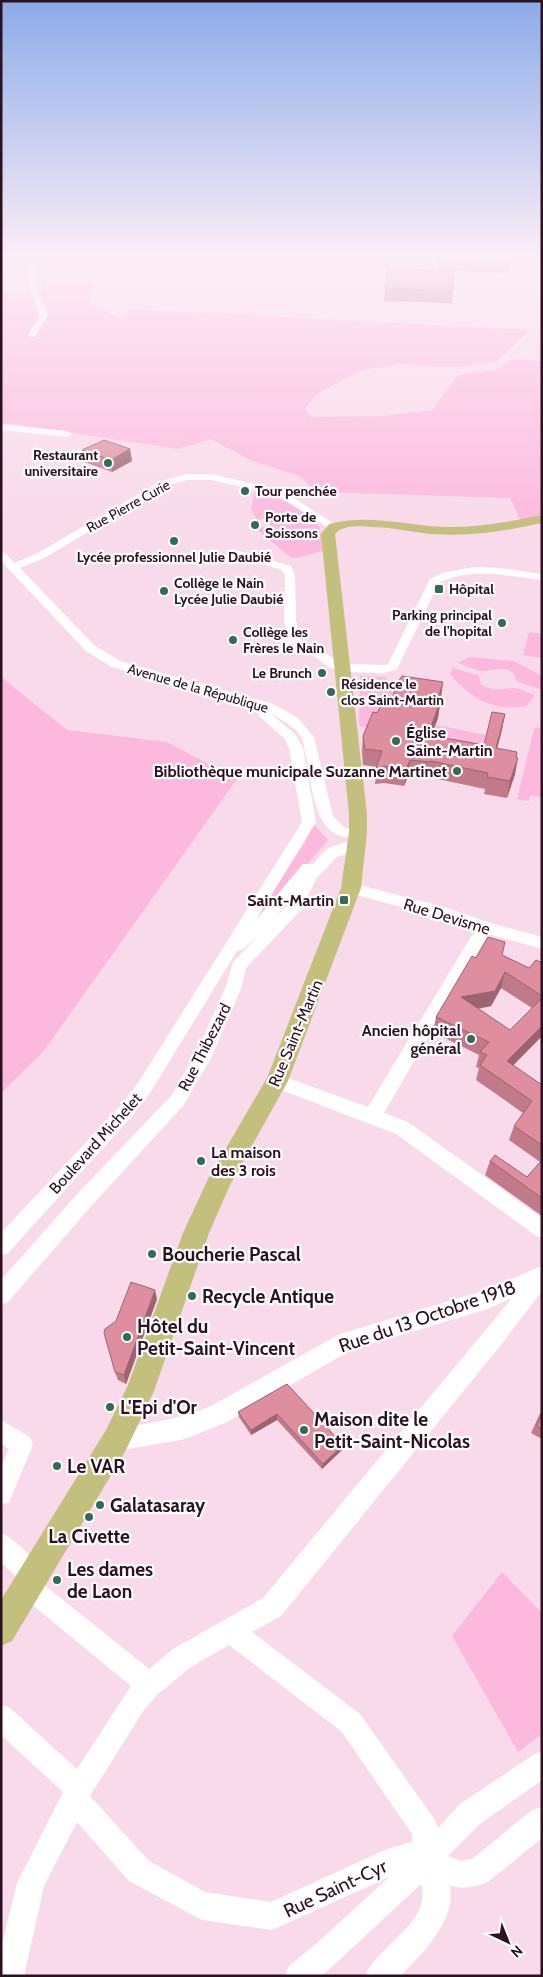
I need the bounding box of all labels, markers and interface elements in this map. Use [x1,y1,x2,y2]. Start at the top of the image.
place label: Restaurant universitaire [24,446,98,480]
marker: Restaurant universitaire [102,457,114,469]
street label: Rue Pierre Curie [83,476,173,536]
place label: Tour penchée [255,482,337,500]
marker: Tour penchée [239,485,251,497]
place label: Porte de Soissons [265,508,318,542]
marker: Porte de Soissons [249,519,261,531]
marker: Lycée professionnel Julie Daubié [168,535,180,547]
place label: Lycée professionnel Julie Daubié [77,548,271,566]
place label: Collège le Nain Lycée Julie Daubié [174,574,283,608]
place label: Hôpital [449,580,494,598]
marker: Hôpital [433,583,445,595]
marker: Collège le Nain Lycée Julie Daubié [158,585,170,597]
place label: Parking principal de l'hopital [392,606,492,640]
marker: Parking principal de l'hopital [496,617,508,629]
place label: Collège les Frères le Nain [243,623,324,657]
marker: Collège les Frères le Nain [227,634,239,646]
street label: Avenue de la République [126,659,270,717]
place label: Le Brunch [252,664,312,682]
marker: Le Brunch [316,667,328,679]
place label: Résidence le clos Saint-Martin [341,675,444,709]
marker: Résidence le clos Saint-Martin [325,686,337,698]
place label: Église Saint-Martin [406,723,493,760]
marker: Église Saint-Martin [390,735,402,747]
place label: Bibliothèque municipale Suzanne Martinet [154,762,447,781]
marker: Bibliothèque municipale Suzanne Martinet [451,765,463,777]
place label: Saint-Martin [247,891,334,910]
marker: Saint-Martin [338,894,350,906]
street label: Rue Devisme [401,894,492,939]
street label: Rue Saint-Martin [264,977,327,1090]
street label: Rue Thibezard [174,1000,235,1094]
place label: Ancien hôpital général [362,1021,461,1058]
marker: Ancien hôpital général [465,1033,477,1045]
street label: Boulevard Michelet [45,1089,146,1198]
place label: La maison des 3 rois [211,1143,281,1180]
marker: La maison des 3 rois [195,1155,207,1167]
place label: Boucherie Pascal [162,1243,301,1266]
marker: Boucherie Pascal [146,1248,158,1260]
street label: Rue du 13 Octobre 1918 [336,1275,519,1358]
place label: Recycle Antique [202,1285,334,1308]
marker: Recycle Antique [186,1290,198,1302]
place label: Hôtel du Petit-Saint-Vincent [137,1315,295,1360]
marker: Hôtel du Petit-Saint-Vincent [121,1331,133,1343]
place label: L'Epi d'Or [120,1396,198,1419]
marker: L'Epi d'Or [104,1401,116,1413]
place label: Maison dite le Petit-Saint-Nicolas [314,1408,470,1453]
marker: Maison dite le Petit-Saint-Nicolas [298,1424,310,1436]
place label: Le VAR [67,1455,125,1478]
marker: Le VAR [51,1460,63,1472]
place label: Galatasaray [110,1494,206,1517]
marker: Galatasaray [94,1499,106,1511]
marker: La Civette [83,1511,95,1523]
place label: La Civette [48,1525,130,1548]
place label: Les dames de Laon [67,1558,153,1603]
marker: Les dames de Laon [51,1574,63,1586]
street label: Rue Saint-Cyr [280,1854,391,1922]
north arrow [483,1917,533,1967]
text: N [507,1942,527,1961]

